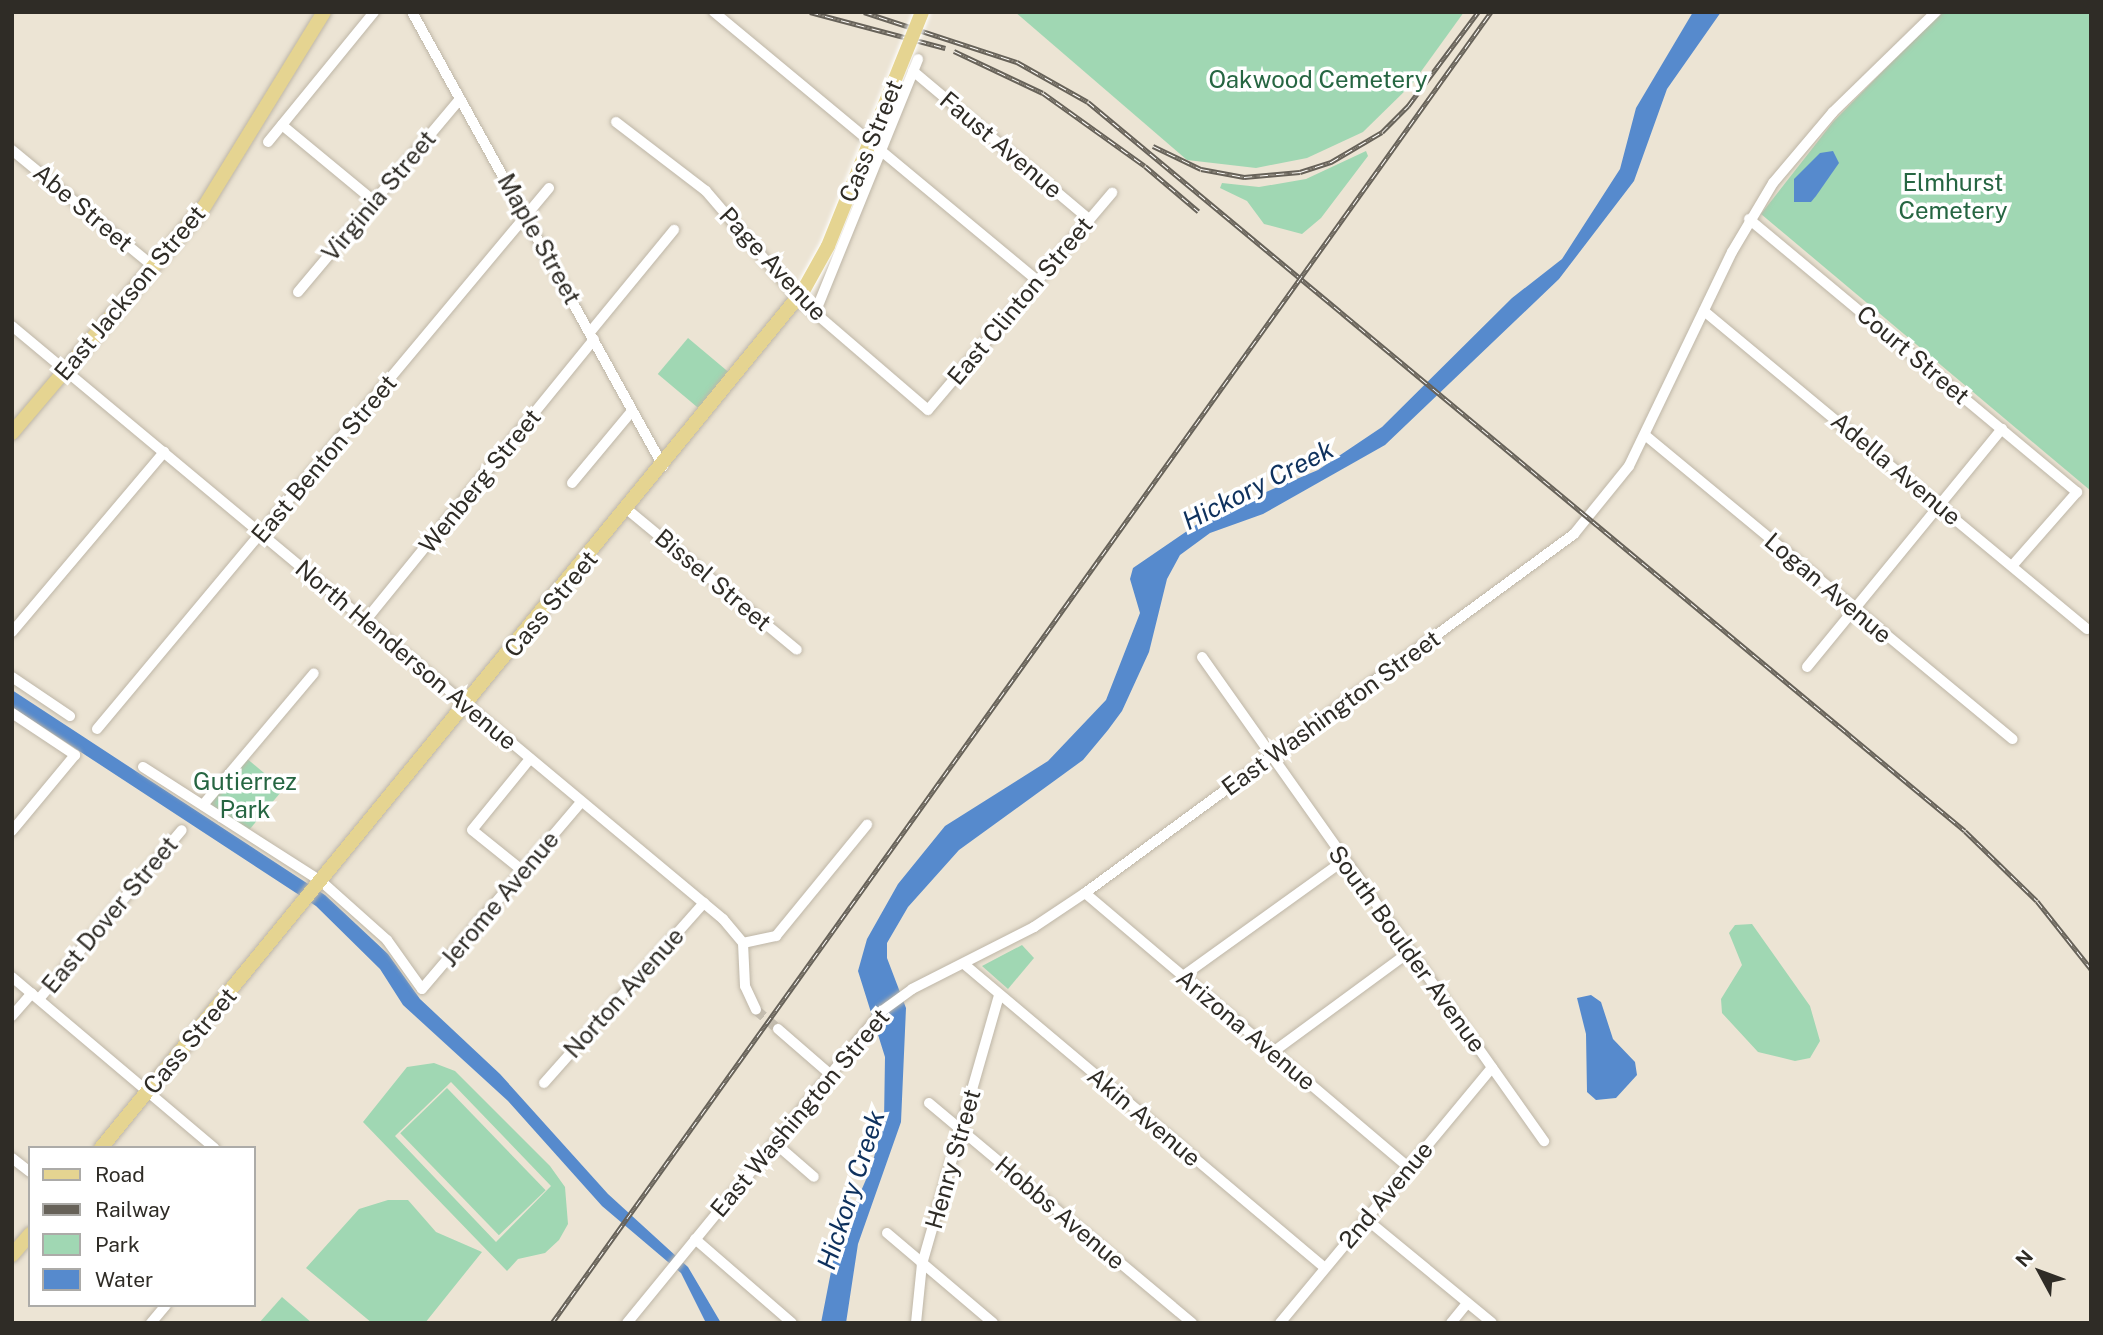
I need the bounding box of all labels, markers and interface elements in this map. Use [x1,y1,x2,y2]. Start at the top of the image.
park label: Oakwood Cemetery [1208,66,1428,94]
street label: Cass Street [833,75,909,207]
street label: Faust Avenue [934,86,1068,204]
street label: Virginia Street [316,125,442,267]
street label: Abe Street [27,158,139,258]
street label: Maple Street [491,169,587,309]
park label: Elmhurst Cemetery [1898,169,2008,225]
street label: East Jackson Street [49,200,211,386]
street label: Page Avenue [713,201,833,327]
street label: East Clinton Street [941,211,1099,391]
street label: Court Street [1851,299,1975,411]
street label: East Benton Street [245,369,403,549]
street label: Wenberg Street [413,403,547,559]
street label: Adella Avenue [1825,406,1967,532]
water label: Hickory Creek [1177,433,1339,537]
street label: Bissel Street [649,523,777,637]
street label: Logan Avenue [1759,527,1897,649]
street label: Cass Street [498,545,604,663]
street label: North Henderson Avenue [289,554,523,756]
street label: East Washington Street [1216,624,1446,802]
park label: Gutierrez Park [193,768,297,824]
street label: Jerome Avenue [435,825,565,973]
street label: East Dover Street [36,831,184,999]
street label: South Boulder Avenue [1322,840,1492,1058]
street label: Norton Avenue [558,922,690,1064]
street label: Arizona Avenue [1171,963,1321,1097]
street label: Cass Street [137,982,243,1100]
street label: East Washington Street [704,1003,896,1223]
street label: Akin Avenue [1082,1061,1206,1173]
street label: Henry Street [919,1086,987,1232]
water label: Hickory Creek [811,1106,891,1274]
street label: 2nd Avenue [1333,1136,1439,1254]
legend [28,1146,256,1307]
street label: Hobbs Avenue [989,1150,1131,1276]
text: Road [95,1162,145,1187]
text: Railway [95,1197,171,1222]
text: Park [95,1232,140,1257]
north arrow [2005,1237,2075,1307]
text: N [2011,1245,2037,1271]
text: Water [95,1267,153,1292]

